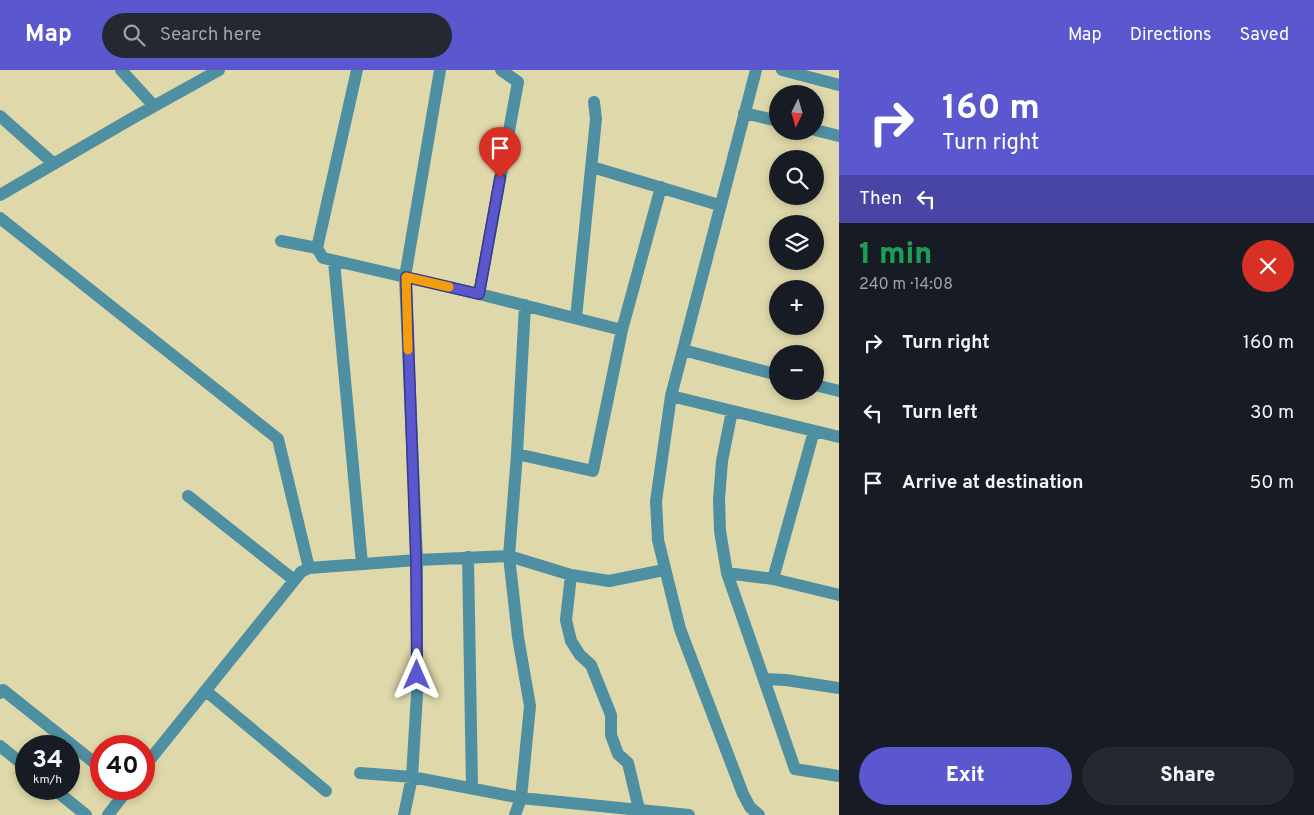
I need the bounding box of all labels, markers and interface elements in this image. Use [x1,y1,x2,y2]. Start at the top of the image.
search box [102,13,452,58]
text: Map [25,20,72,50]
icon: search [120,21,148,49]
text: Search here [160,23,261,47]
text: Map [1068,24,1102,47]
text: Directions [1130,24,1212,47]
text: Saved [1240,24,1289,47]
north arrow [769,85,824,140]
map controls [769,85,824,400]
text: 160 m [942,87,1040,131]
icon: right [859,90,924,155]
pin [479,127,521,178]
text: Turn right [942,130,1039,157]
icon: arrive [486,134,514,162]
button: search [769,150,824,205]
icon: left [912,185,940,213]
text: Then [859,187,902,211]
button: layers [769,215,824,270]
text: 1 min [859,237,932,274]
button: close [1242,240,1294,292]
text: 240 m · 14:08 [859,275,953,295]
button: + [769,280,824,335]
icon: right [859,329,887,357]
text: Turn right [902,331,990,355]
text: 160 m [1243,331,1294,355]
button: − [769,345,824,400]
icon: left [859,399,887,427]
text: Turn left [902,401,978,425]
text: 30 m [1250,401,1294,425]
icon: arrive [859,469,887,497]
text: Arrive at destination [902,471,1083,495]
text: 50 m [1249,471,1294,495]
position arrow [390,648,442,700]
speed limit sign: 40 [90,735,155,800]
text: 34 [32,745,63,777]
button: Exit [859,747,1072,805]
button: Share [1082,747,1294,805]
text: km/h [33,772,62,788]

